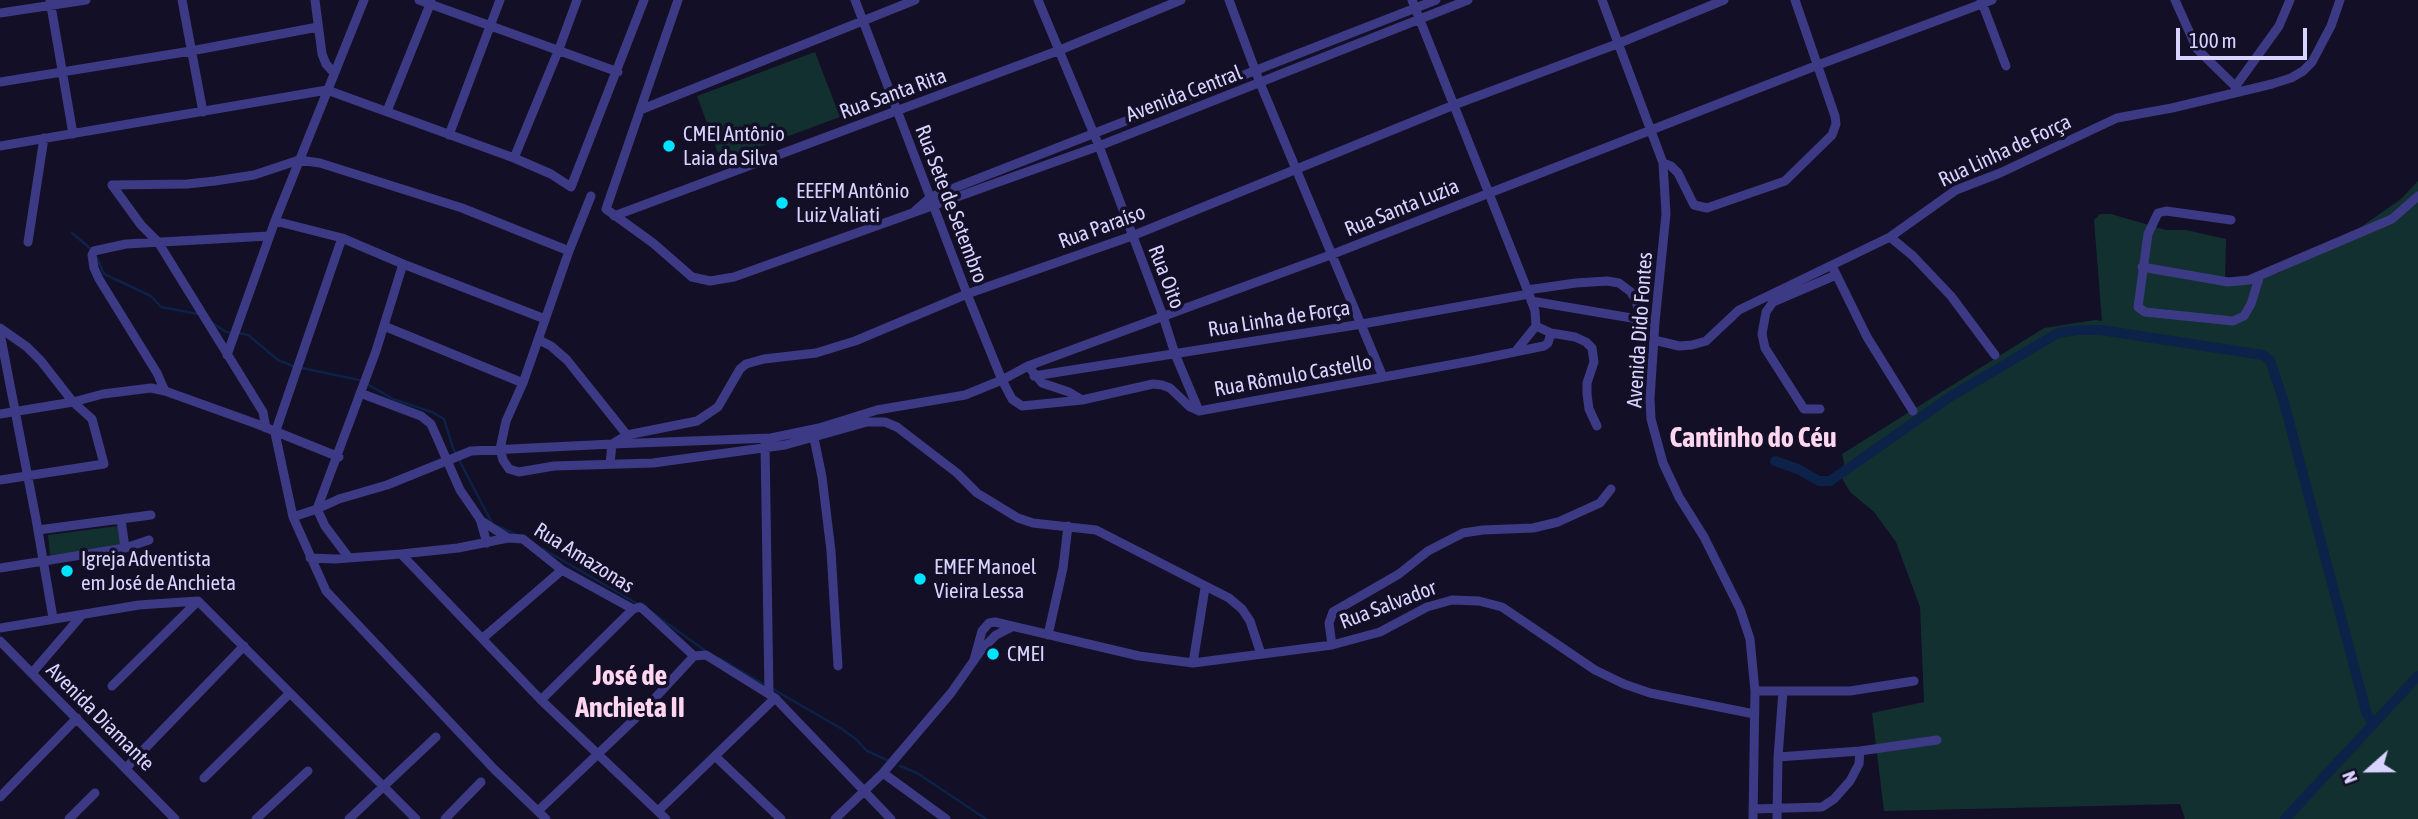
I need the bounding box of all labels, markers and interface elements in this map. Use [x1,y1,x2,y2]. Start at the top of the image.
scale bar [2180,14,2311,58]
text: 100 m [2189,28,2237,52]
street label: Avenida Central [1122,60,1246,128]
street label: Rua Santa Rita [836,63,950,125]
street label: Rua Linha de Força [1935,109,2075,193]
place label: CMEI Antônio Laia da Silva [683,121,785,171]
street label: Rua Sete de Setembro [909,121,993,287]
marker: CMEI Antônio Laia da Silva [661,138,677,154]
street label: Rua Santa Luzia [1341,174,1463,242]
place label: EEEFM Antônio Luiz Valiati [796,178,909,228]
marker: EEEFM Antônio Luiz Valiati [774,195,790,211]
street label: Rua Paraíso [1055,200,1149,254]
street label: Rua Oito [1142,242,1190,312]
street label: Avenida Dido Fontes [1622,251,1658,409]
street label: Rua Linha de Força [1206,295,1352,343]
street label: Rua Rômulo Castello [1212,350,1374,402]
district label: Cantinho do Céu [1670,421,1836,455]
street label: Rua Amazonas [529,517,639,599]
place label: Igreja Adventista em José de Anchieta [81,546,236,596]
place label: EMEF Manoel Vieira Lessa [934,554,1036,604]
marker: Igreja Adventista em José de Anchieta [59,563,75,579]
marker: EMEF Manoel Vieira Lessa [912,571,928,587]
street label: Rua Salvador [1336,575,1440,635]
place label: CMEI [1007,641,1045,667]
marker: CMEI [985,646,1001,662]
street label: Avenida Diamante [41,658,159,776]
district label: José de Anchieta II [575,659,685,725]
north arrow [2334,735,2404,805]
text: N [2337,768,2362,787]

